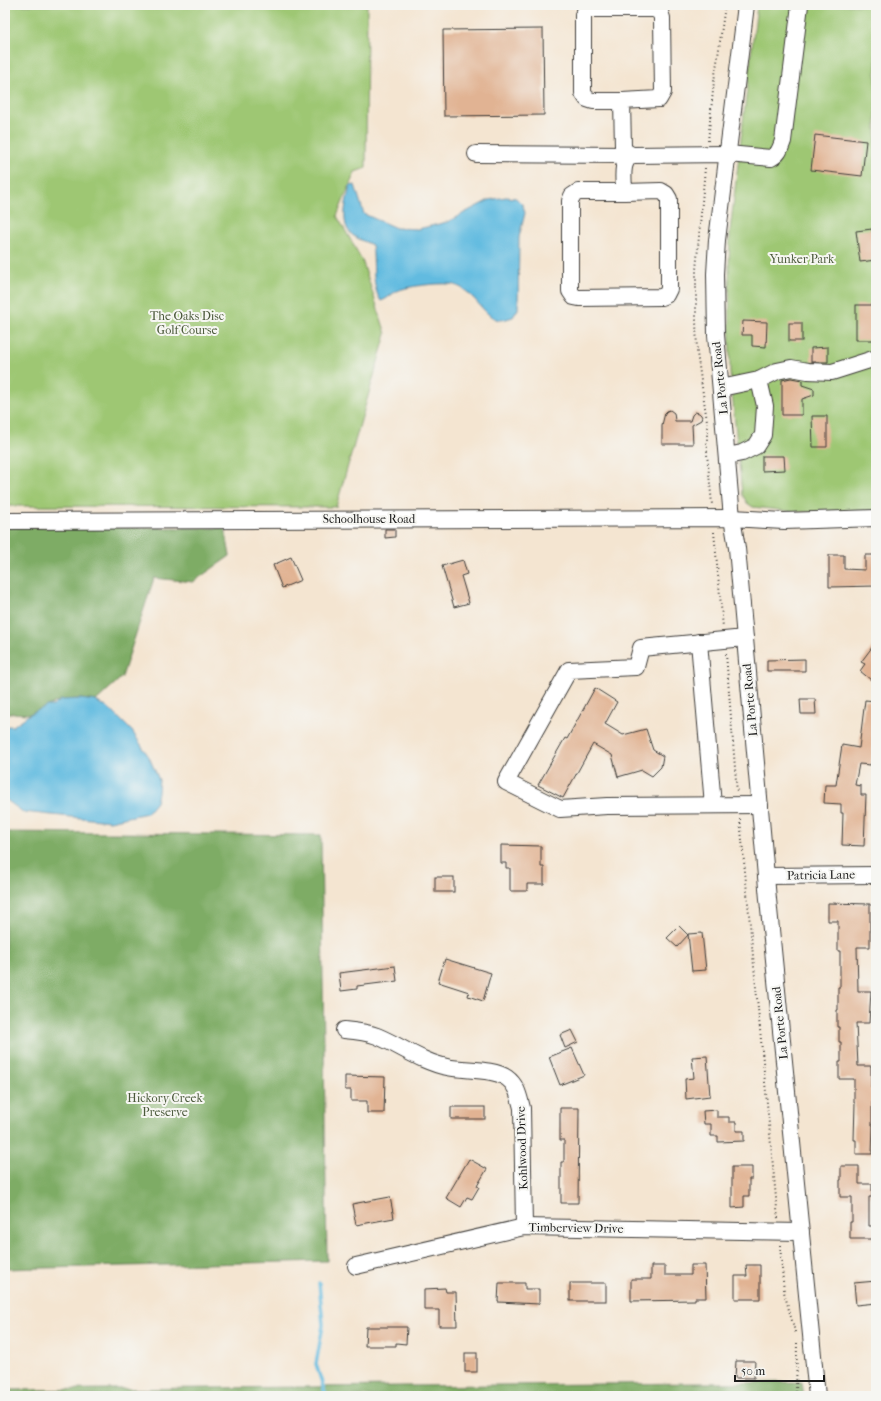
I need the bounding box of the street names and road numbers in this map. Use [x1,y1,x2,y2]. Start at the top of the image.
street label: La Porte Road [709,340,731,415]
street label: Schoolhouse Road [323,512,416,526]
street label: La Porte Road [740,663,760,737]
street label: Patricia Lane [787,867,855,883]
street label: La Porte Road [769,985,791,1060]
street label: Kohlwood Drive [514,1106,530,1190]
street label: Timberview Drive [528,1220,624,1236]

